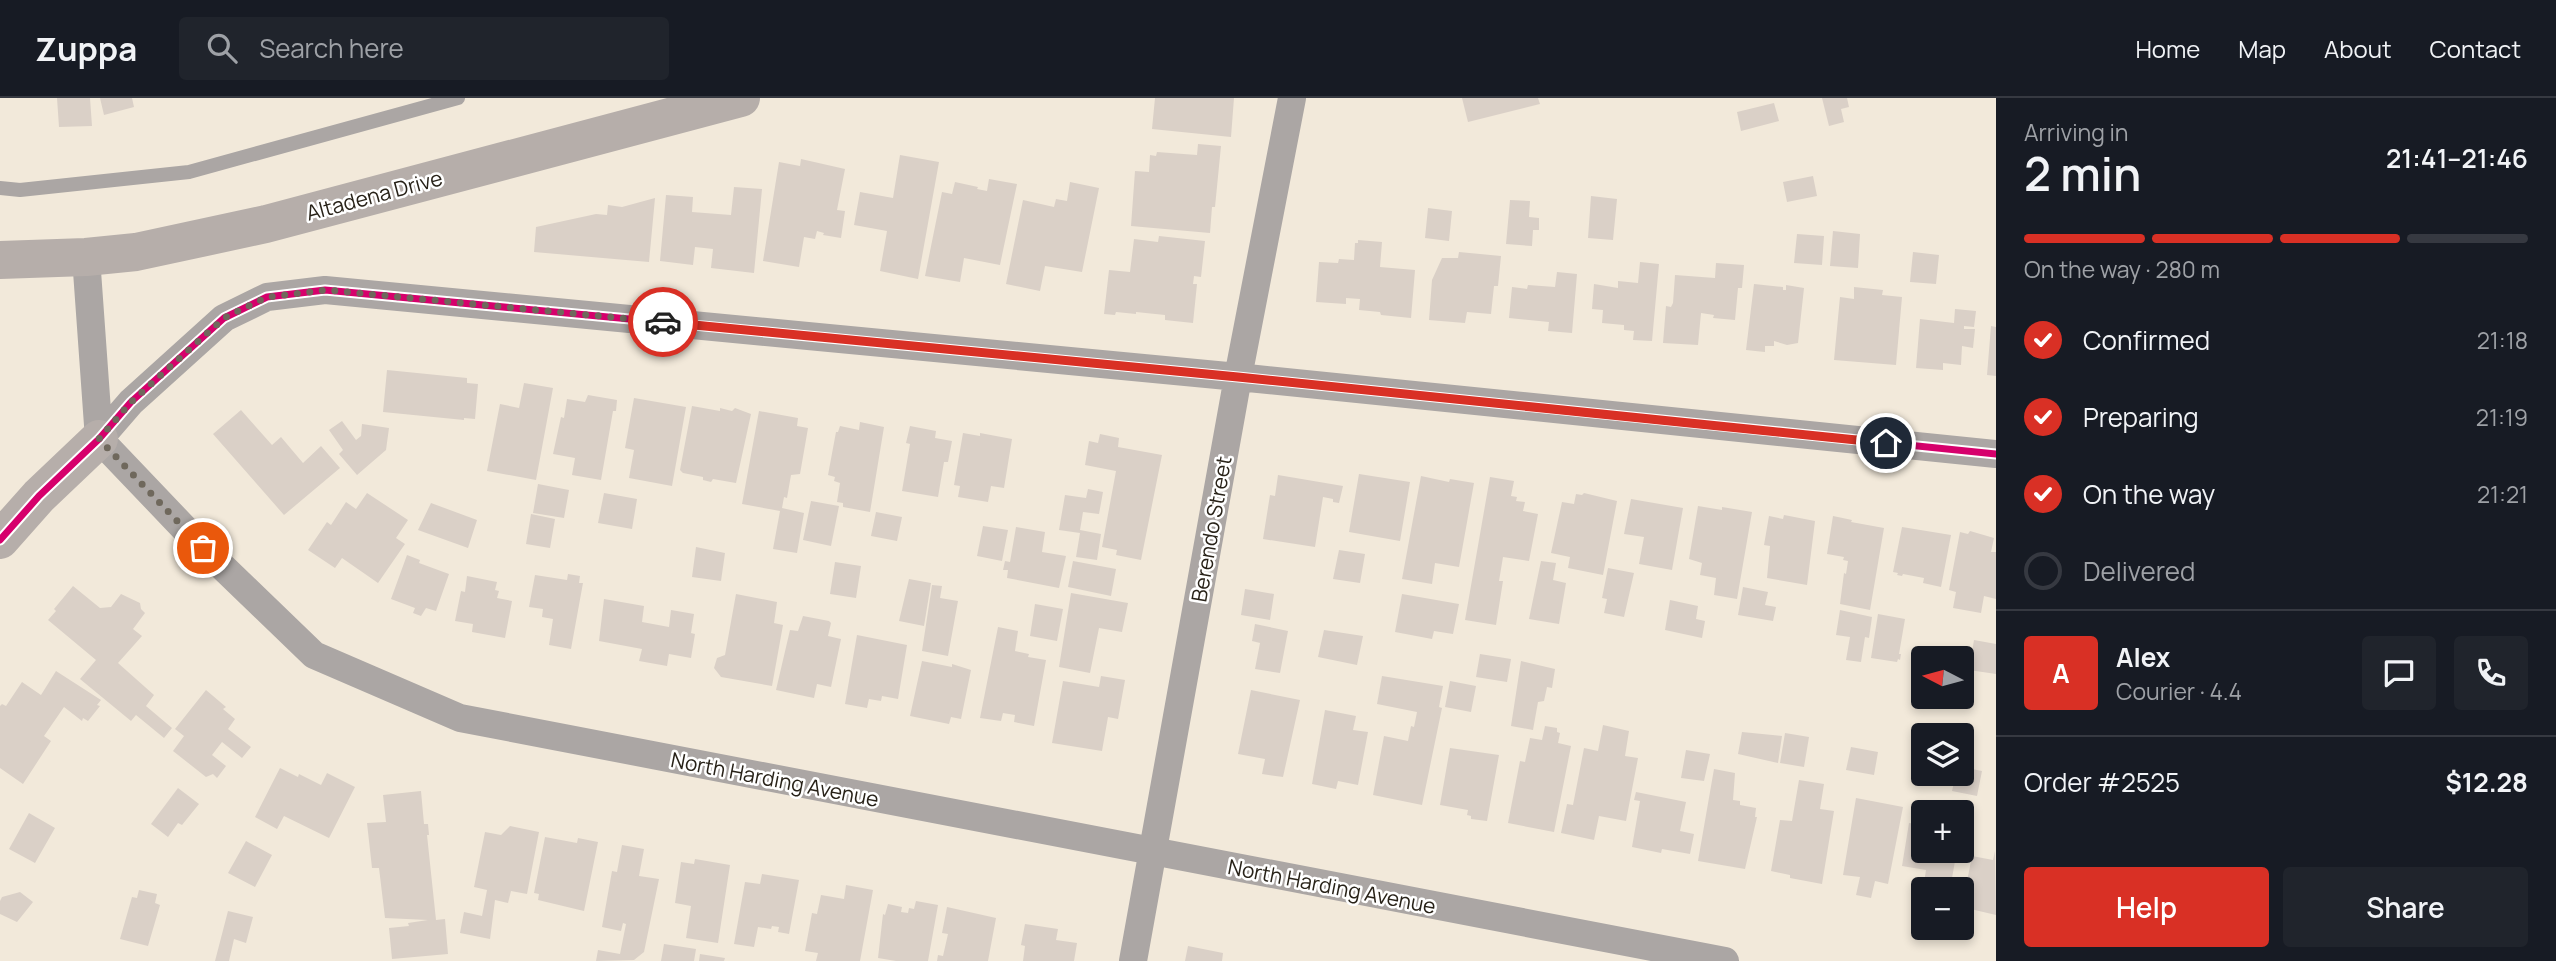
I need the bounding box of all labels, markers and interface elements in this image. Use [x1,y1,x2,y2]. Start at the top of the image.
search box [179,17,669,80]
text: Zuppa [35,26,137,71]
icon: search [203,29,241,67]
text: Search here [259,30,404,66]
text: Home [2135,32,2200,65]
text: Map [2238,32,2286,65]
text: About [2324,32,2392,65]
text: Contact [2430,32,2521,65]
text: Arriving in [2024,116,2129,148]
text: 21:41–21:46 [2386,140,2528,176]
text: 2 min [2024,142,2141,205]
street label: Altadena Drive [303,163,445,227]
text: On the way · 280 m [2024,253,2220,285]
courier [628,287,698,357]
icon: car [644,303,682,341]
icon: check [2024,321,2062,359]
text: Confirmed [2083,322,2210,358]
text: 21:18 [2477,324,2528,356]
icon: check [2024,398,2062,436]
text: Preparing [2083,399,2199,435]
text: 21:19 [2476,401,2528,433]
pin [1856,413,1916,473]
icon: home [1867,424,1905,462]
street label: Berendo Street [1184,454,1238,604]
icon: check [2024,475,2062,513]
text: On the way [2083,476,2215,512]
text: 21:21 [2477,478,2528,510]
pin [173,518,233,578]
icon: bag [184,529,222,567]
text: Delivered [2083,553,2195,589]
button: chat [2362,636,2436,710]
button: phone [2454,636,2528,710]
text: Alex [2116,639,2170,675]
north arrow [1911,646,1974,709]
map controls [1911,646,1974,940]
text: A [2052,655,2070,691]
text: Courier · 4.4 [2116,675,2242,707]
button: layers [1911,723,1974,786]
street label: North Harding Avenue [669,745,881,813]
text: Order #2525 [2024,764,2180,800]
text: $12.28 [2446,764,2528,800]
button: + [1911,800,1974,863]
street label: North Harding Avenue [1226,852,1438,920]
button: Help [2024,867,2269,947]
button: Share [2283,867,2528,947]
button: − [1911,877,1974,940]

